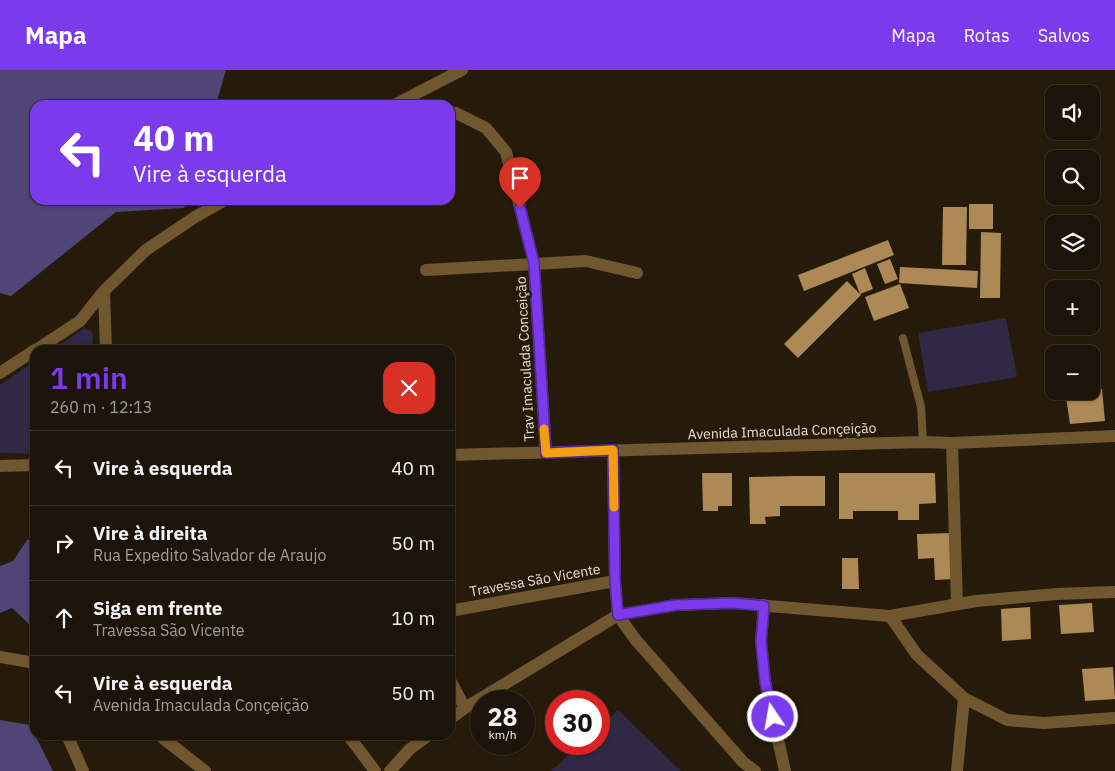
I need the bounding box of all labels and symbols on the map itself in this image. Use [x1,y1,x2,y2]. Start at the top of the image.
pin [499,157,541,208]
street label: Trav Imaculada Conceição [512,276,538,442]
street label: Avenida Imaculada Conçeição [687,419,877,443]
street label: Travessa São Vicente [468,560,602,600]
speed limit sign: 30 [545,690,610,755]
position arrow [746,690,798,742]

